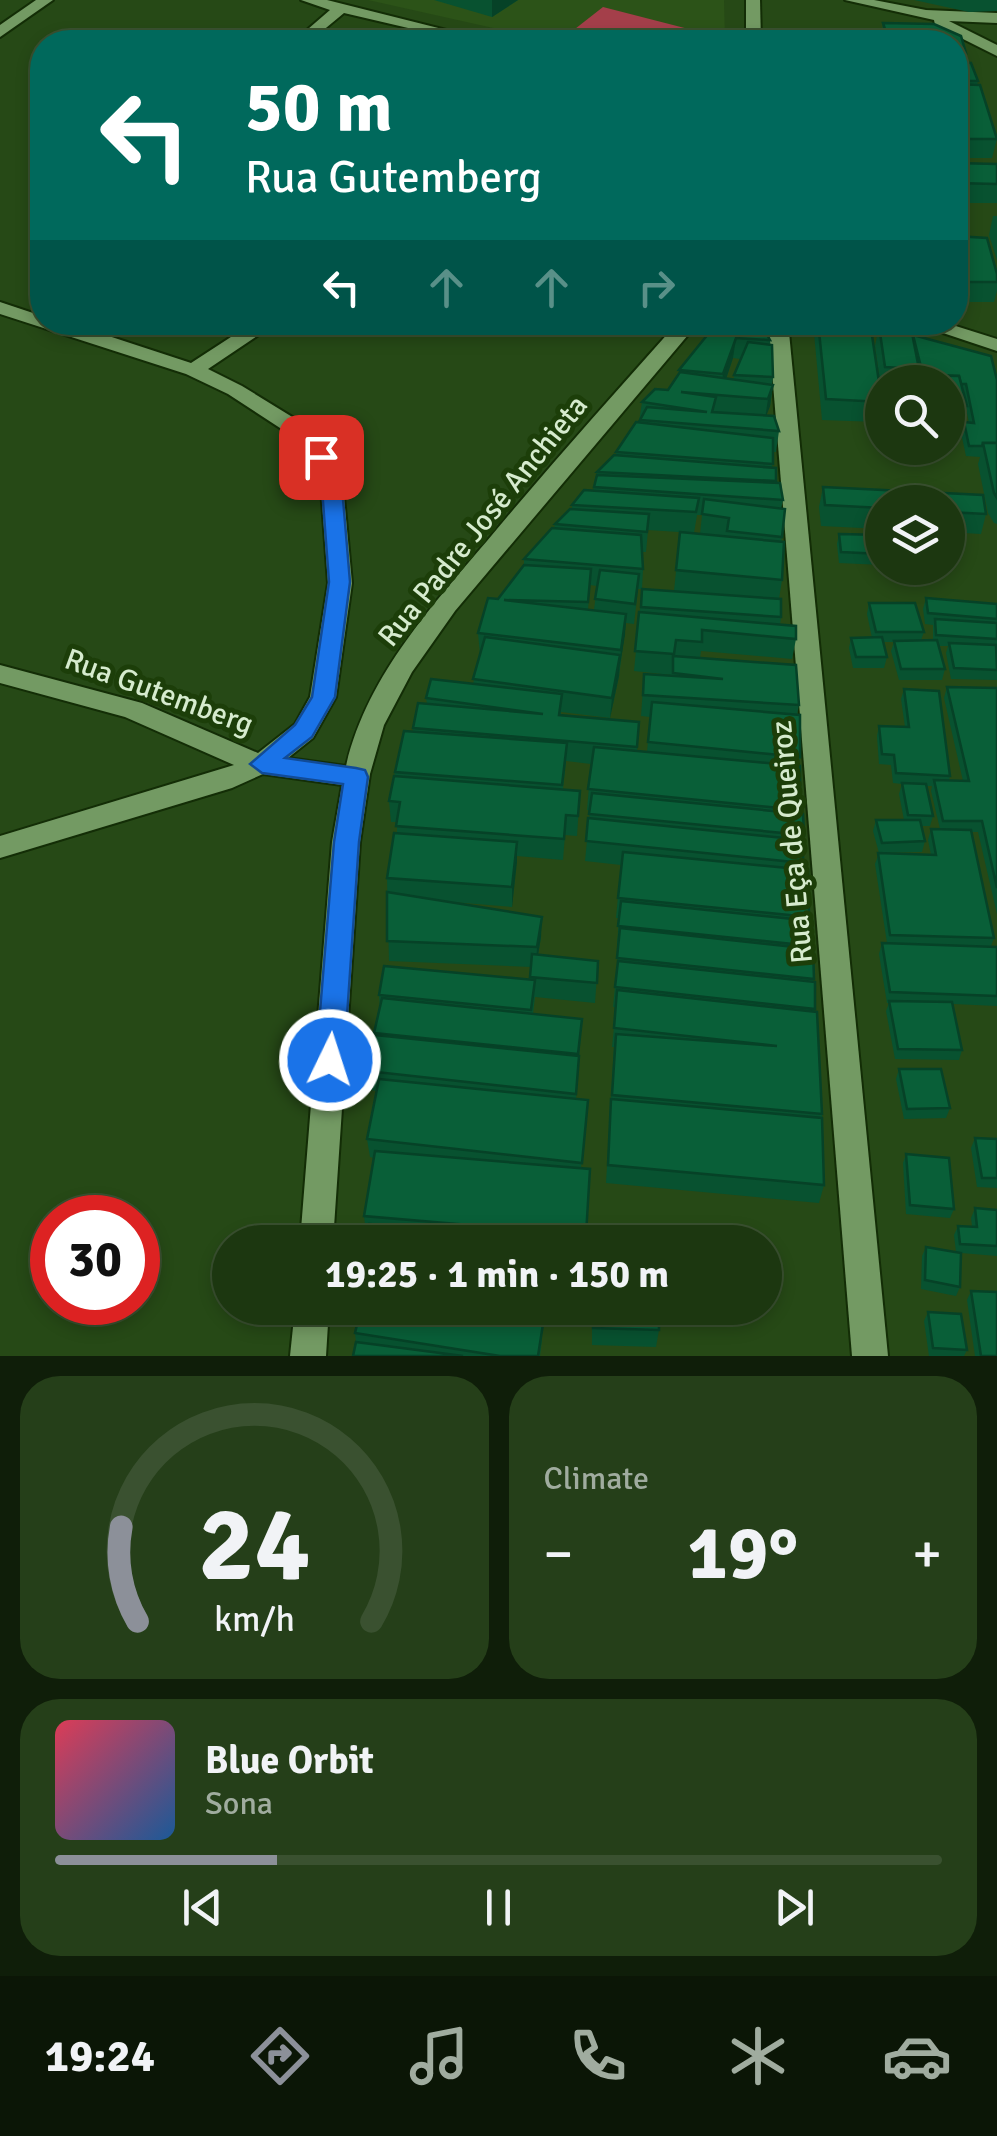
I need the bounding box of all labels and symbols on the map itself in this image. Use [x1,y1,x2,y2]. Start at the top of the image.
street label: Rua Padre José Anchieta [370,388,596,654]
pin [279,415,364,500]
street label: Rua Gutemberg [60,641,258,743]
street label: Rua Eça de Queiroz [763,719,821,965]
position arrow [278,1008,382,1112]
speed limit sign: 30 [30,1195,160,1325]

